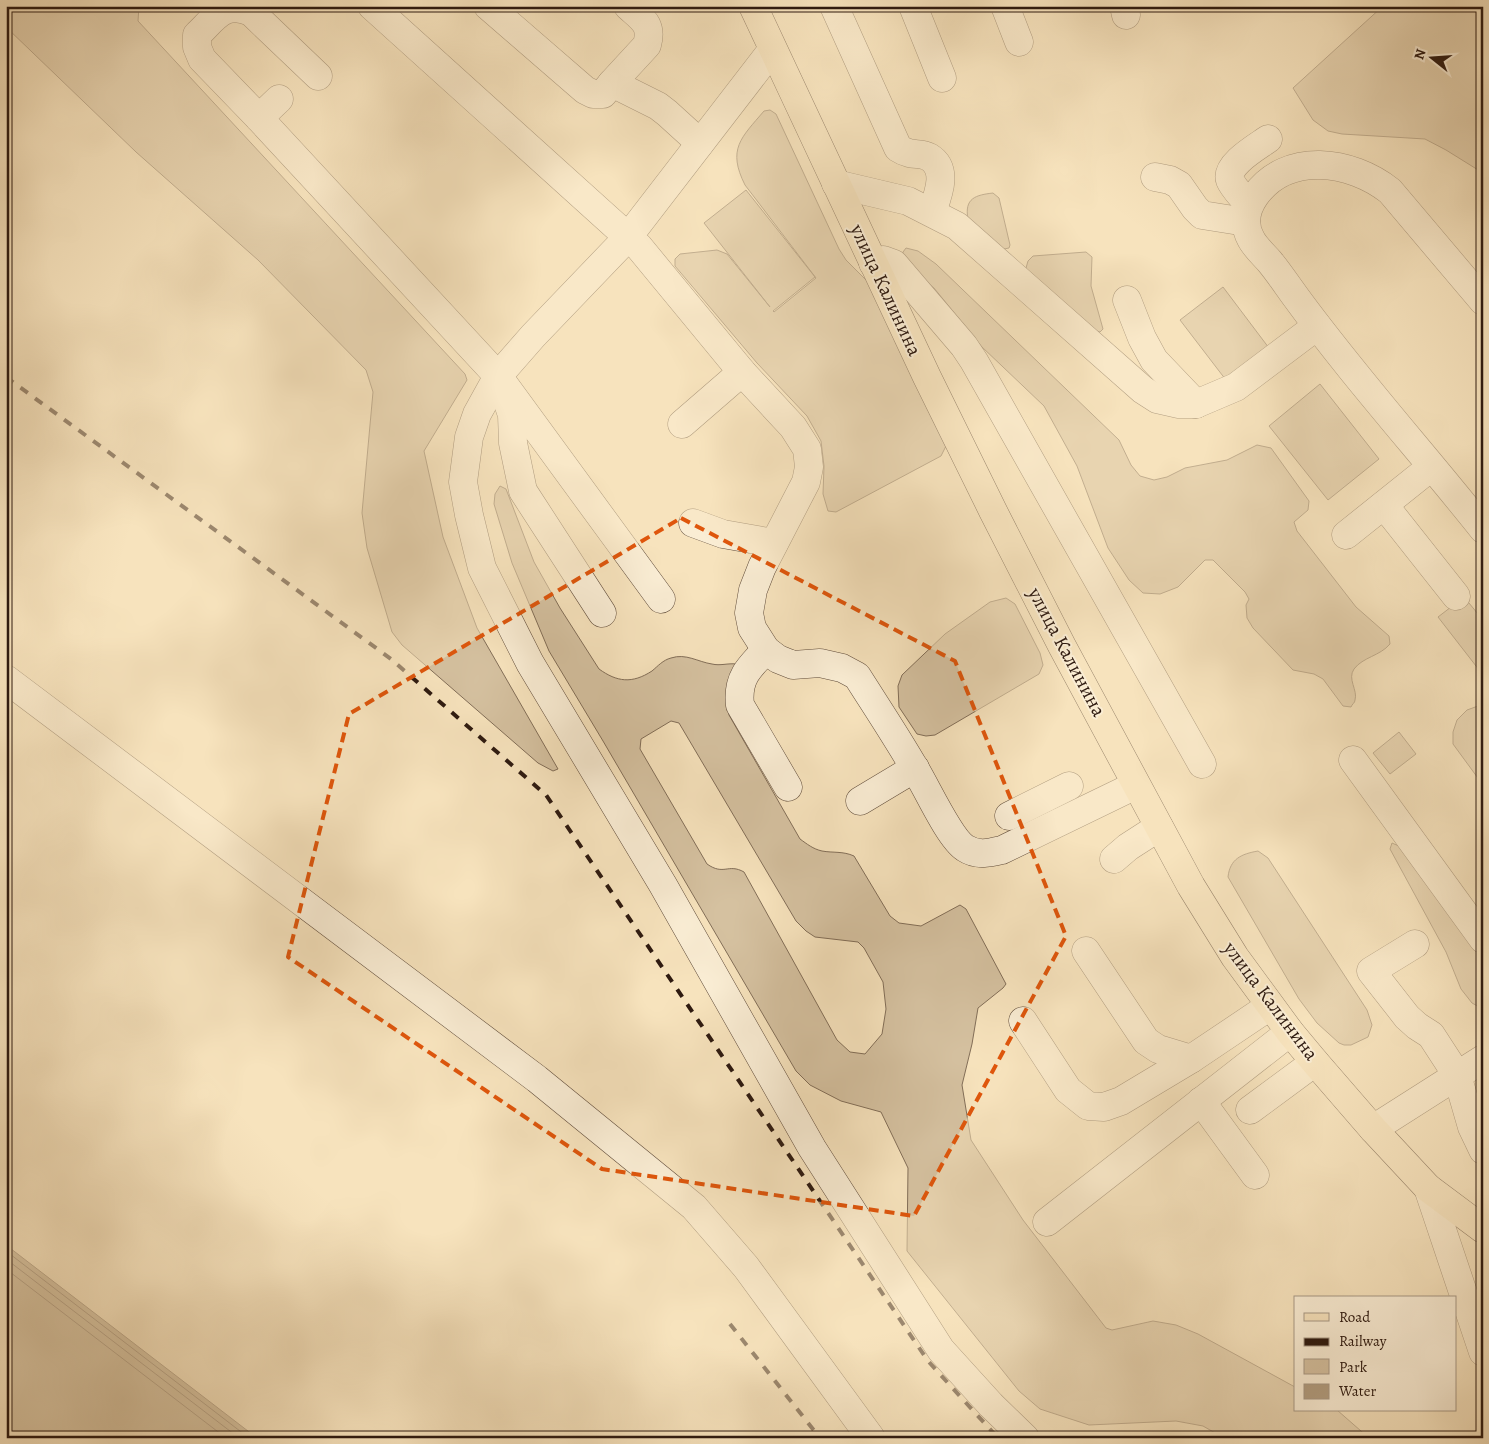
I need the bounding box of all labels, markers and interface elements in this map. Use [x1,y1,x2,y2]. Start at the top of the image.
north arrow [1406,32,1456,82]
text: N [1409,47,1431,62]
street label: улица Калинина [843,219,929,361]
street label: улица Калинина [1021,582,1113,722]
street label: улица Калинина [1217,935,1325,1067]
legend [1294,1296,1456,1412]
text: Road [1339,1307,1371,1327]
text: Railway [1339,1331,1387,1351]
text: Park [1339,1357,1368,1377]
text: Water [1338,1381,1376,1401]

